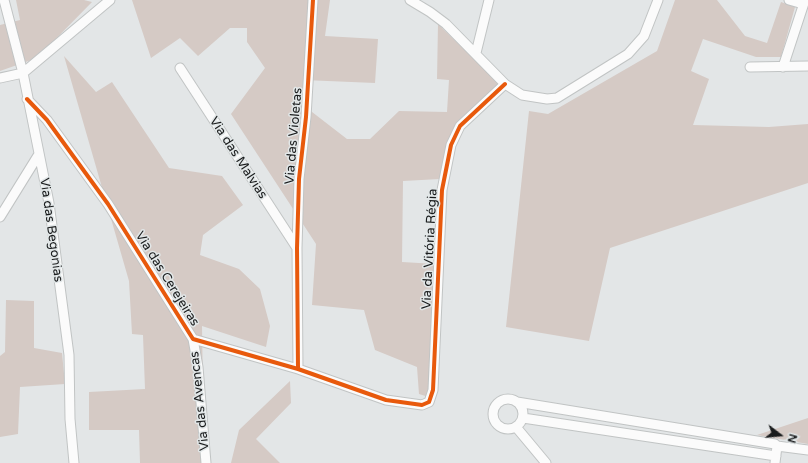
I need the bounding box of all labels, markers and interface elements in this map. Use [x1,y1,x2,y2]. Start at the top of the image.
street label: Via das Violetas [282,87,306,185]
street label: Via das Malvias [206,114,270,202]
street label: Via das Begonias [36,177,66,283]
street label: Via da Vitória Régia [419,188,441,310]
street label: Via das Cerejeiras [132,229,202,329]
street label: Via das Avencas [187,351,213,451]
north arrow [760,415,800,455]
text: N [785,432,799,444]

